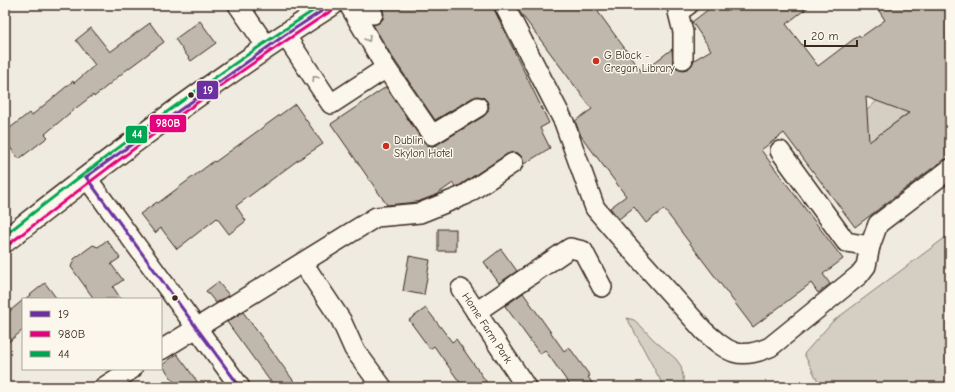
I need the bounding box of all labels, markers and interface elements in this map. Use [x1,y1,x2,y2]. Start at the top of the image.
scale bar [805,22,857,48]
text: 20 m [811,29,839,43]
one-way arrow [364,35,371,42]
place label: G Block - Cregan Library [604,49,675,75]
marker: G Block - Cregan Library [591,56,601,66]
one-way arrow [312,75,320,82]
line badge: 19 [196,80,219,100]
text: 19 [203,84,213,97]
unlabelled marker [186,90,196,100]
line badge: 980B [149,114,187,133]
text: 980B [156,117,180,130]
line badge: 44 [125,125,148,144]
text: 44 [132,128,142,141]
place label: Dublin Skylon Hotel [394,134,453,160]
marker: Dublin Skylon Hotel [381,141,391,151]
street label: Home Farm Park [459,290,515,366]
unlabelled marker [170,293,180,303]
legend [22,298,162,370]
text: 19 [58,307,69,321]
text: 980B [58,327,85,341]
text: 44 [58,347,70,361]

